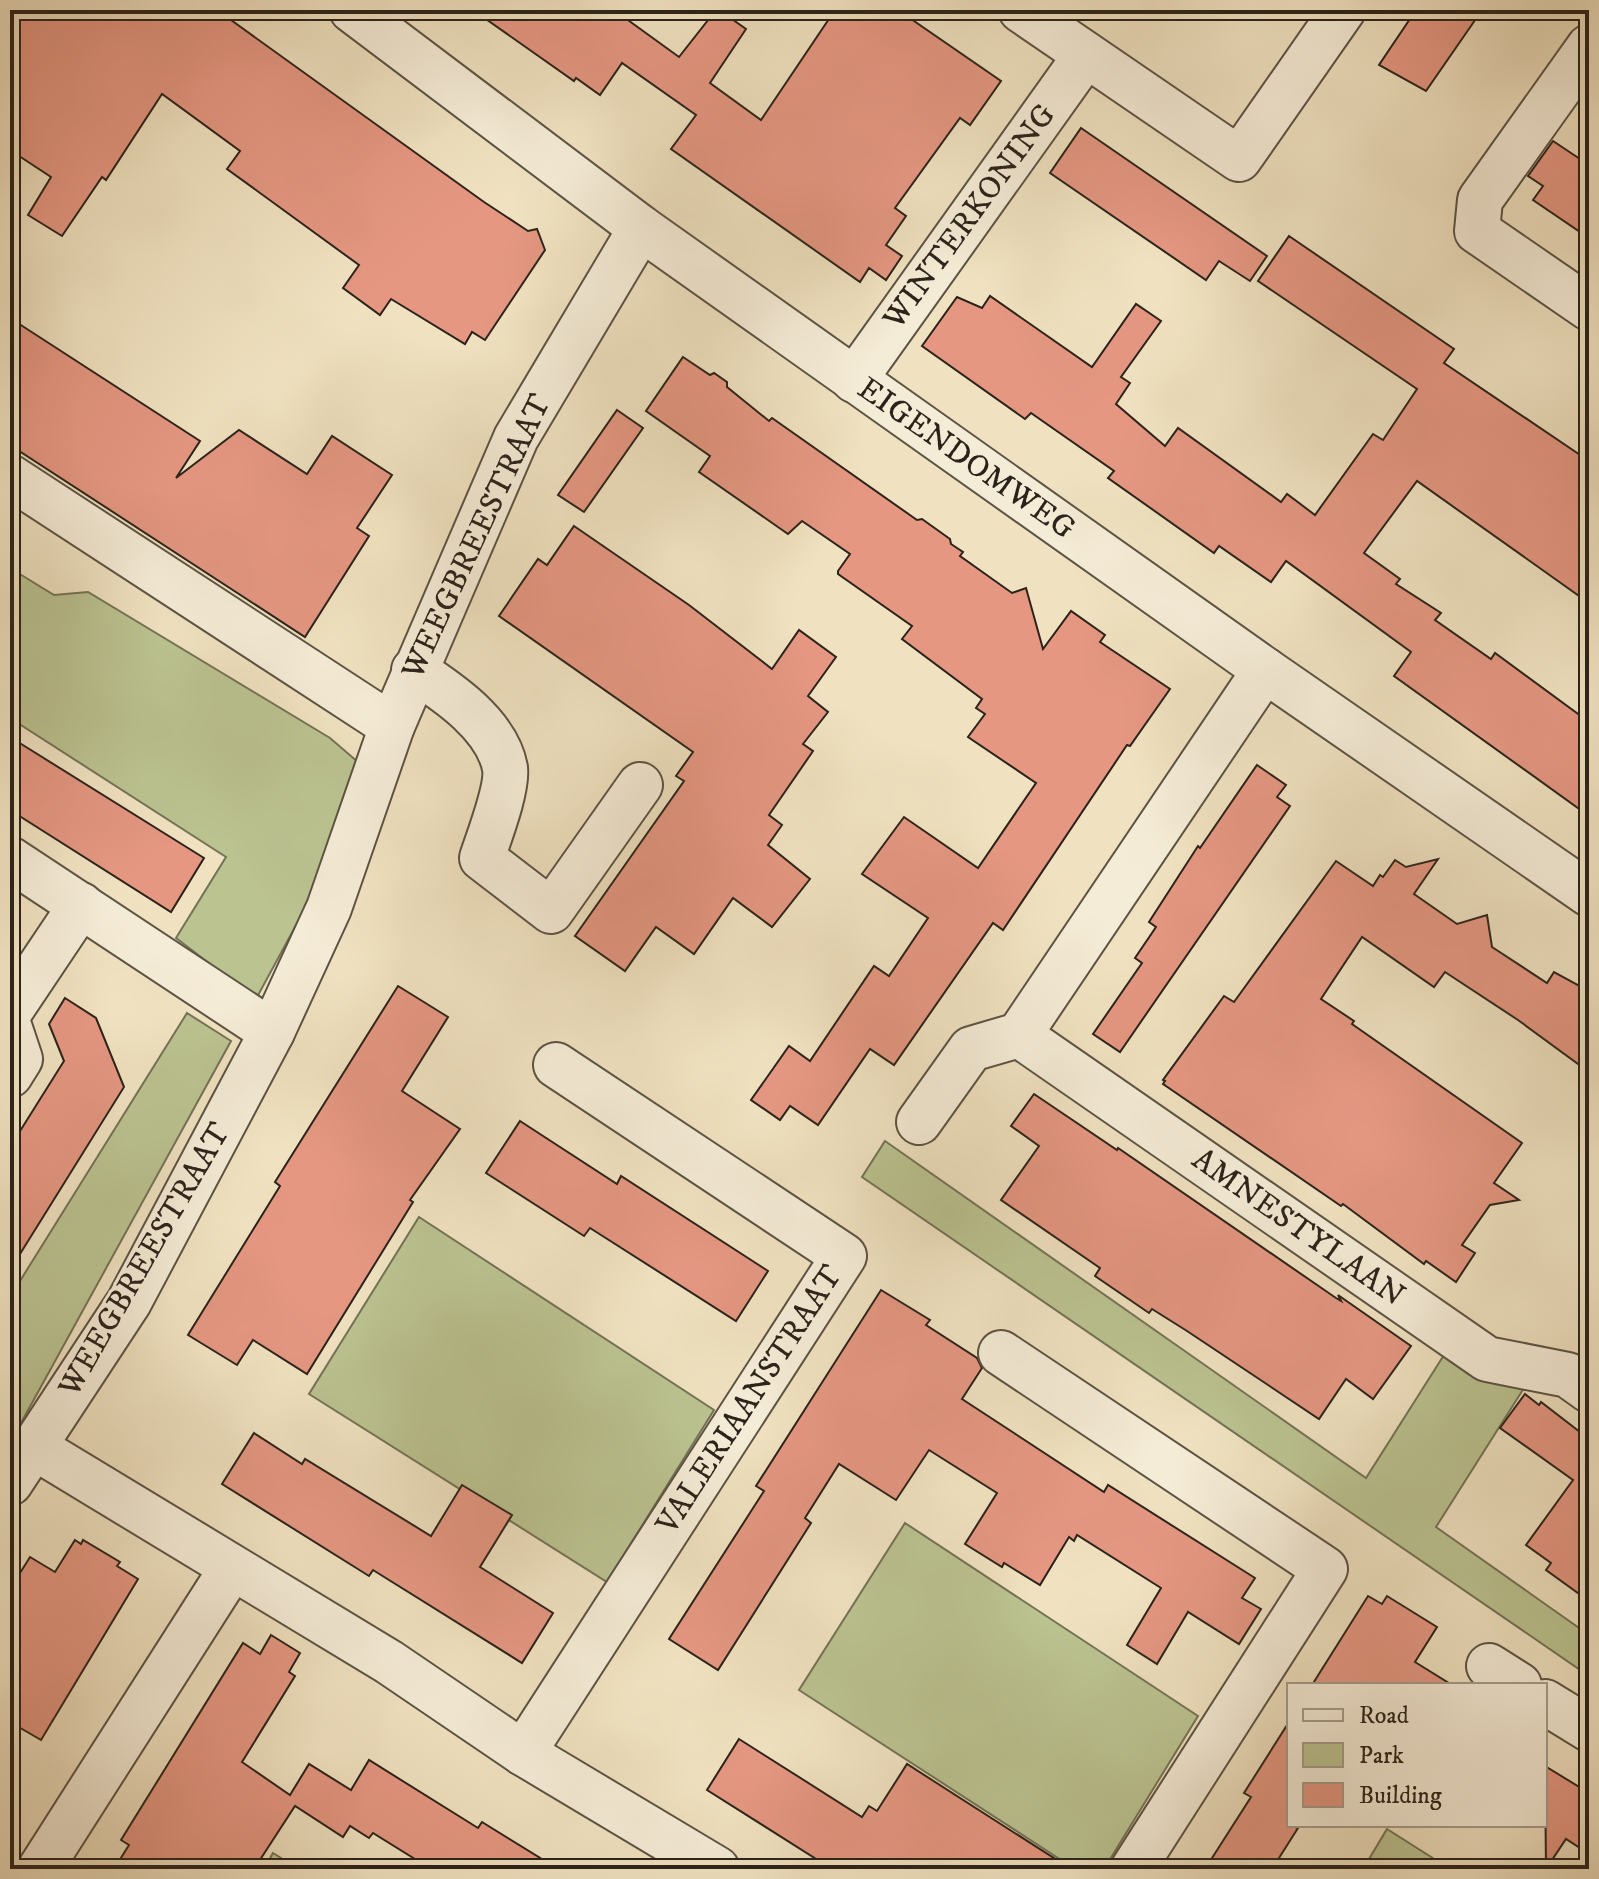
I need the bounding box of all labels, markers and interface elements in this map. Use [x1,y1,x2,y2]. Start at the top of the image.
street label: WINTERKONING [874,97,1065,338]
street label: EIGENDOMWEG [849,369,1083,549]
street label: WEEGBREESTRAAT [393,388,561,687]
street label: WEEGBREESTRAAT [50,1116,240,1405]
street label: AMNESTYLAAN [1184,1140,1412,1316]
street label: VALERIAANSTRAAT [648,1258,852,1543]
legend [1287,1683,1547,1827]
text: Road [1359,1701,1409,1731]
text: Park [1359,1741,1404,1771]
text: Building [1359,1781,1442,1811]

